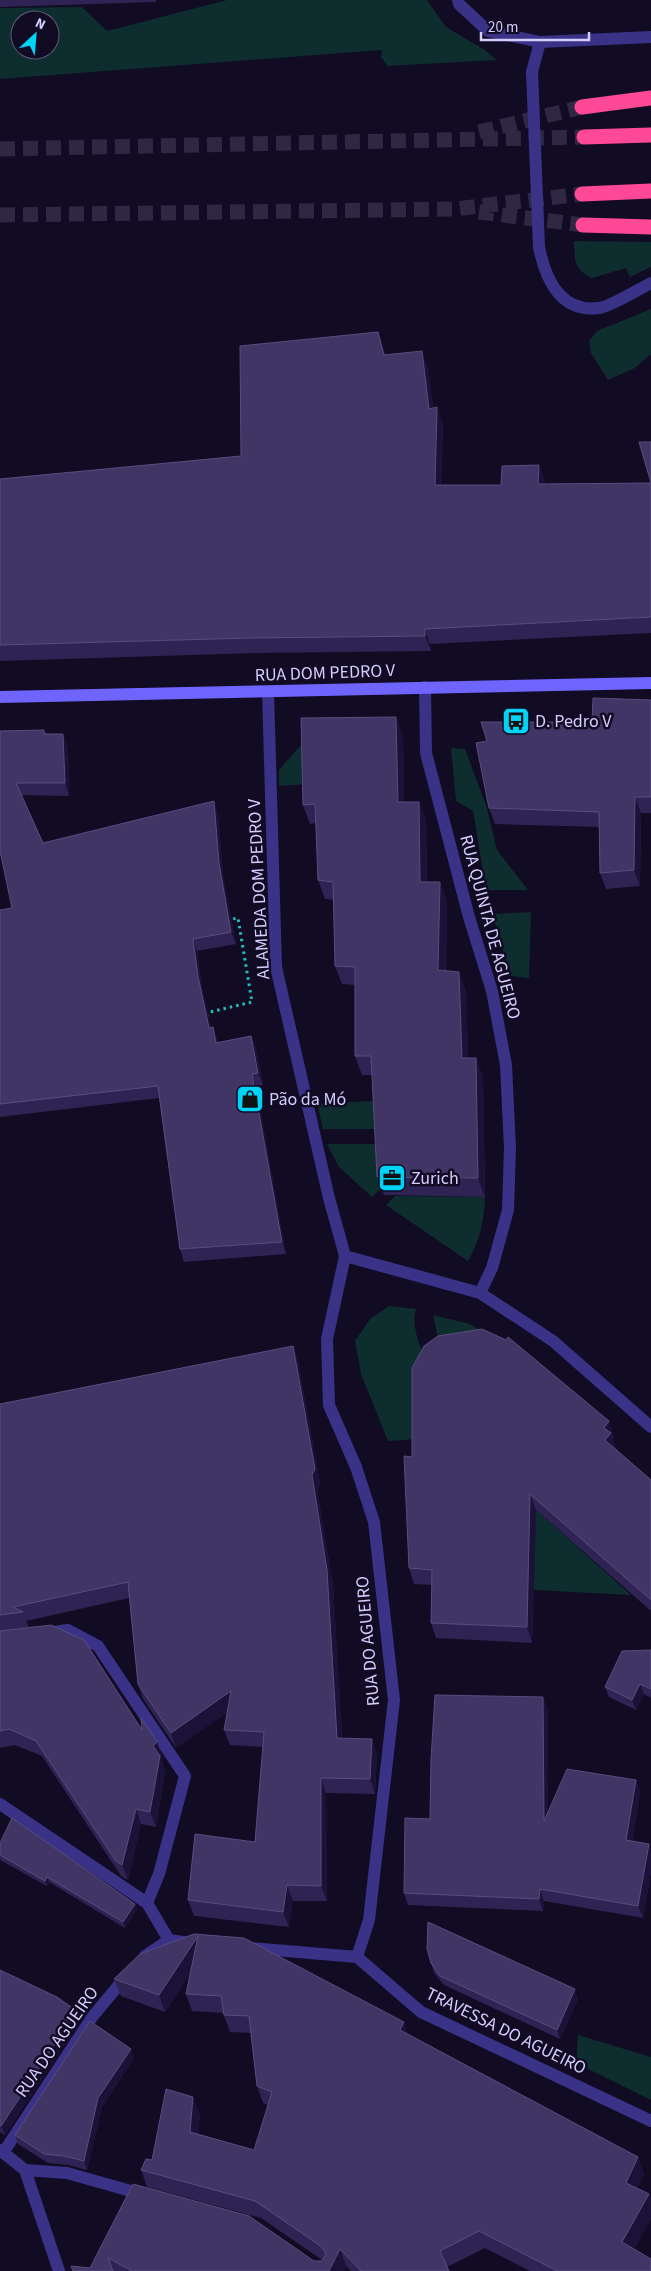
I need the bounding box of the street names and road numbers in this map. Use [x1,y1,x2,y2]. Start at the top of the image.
street label: RUA DOM PEDRO V [254,658,396,688]
street label: ALAMEDA DOM PEDRO V [242,797,276,980]
street label: RUA QUINTA DE AGUEIRO [453,832,527,1022]
street label: RUA DO AGUEIRO [350,1575,386,1707]
street label: RUA DO AGUEIRO [9,1981,105,2103]
street label: TRAVESSA DO AGUEIRO [422,1981,591,2081]

